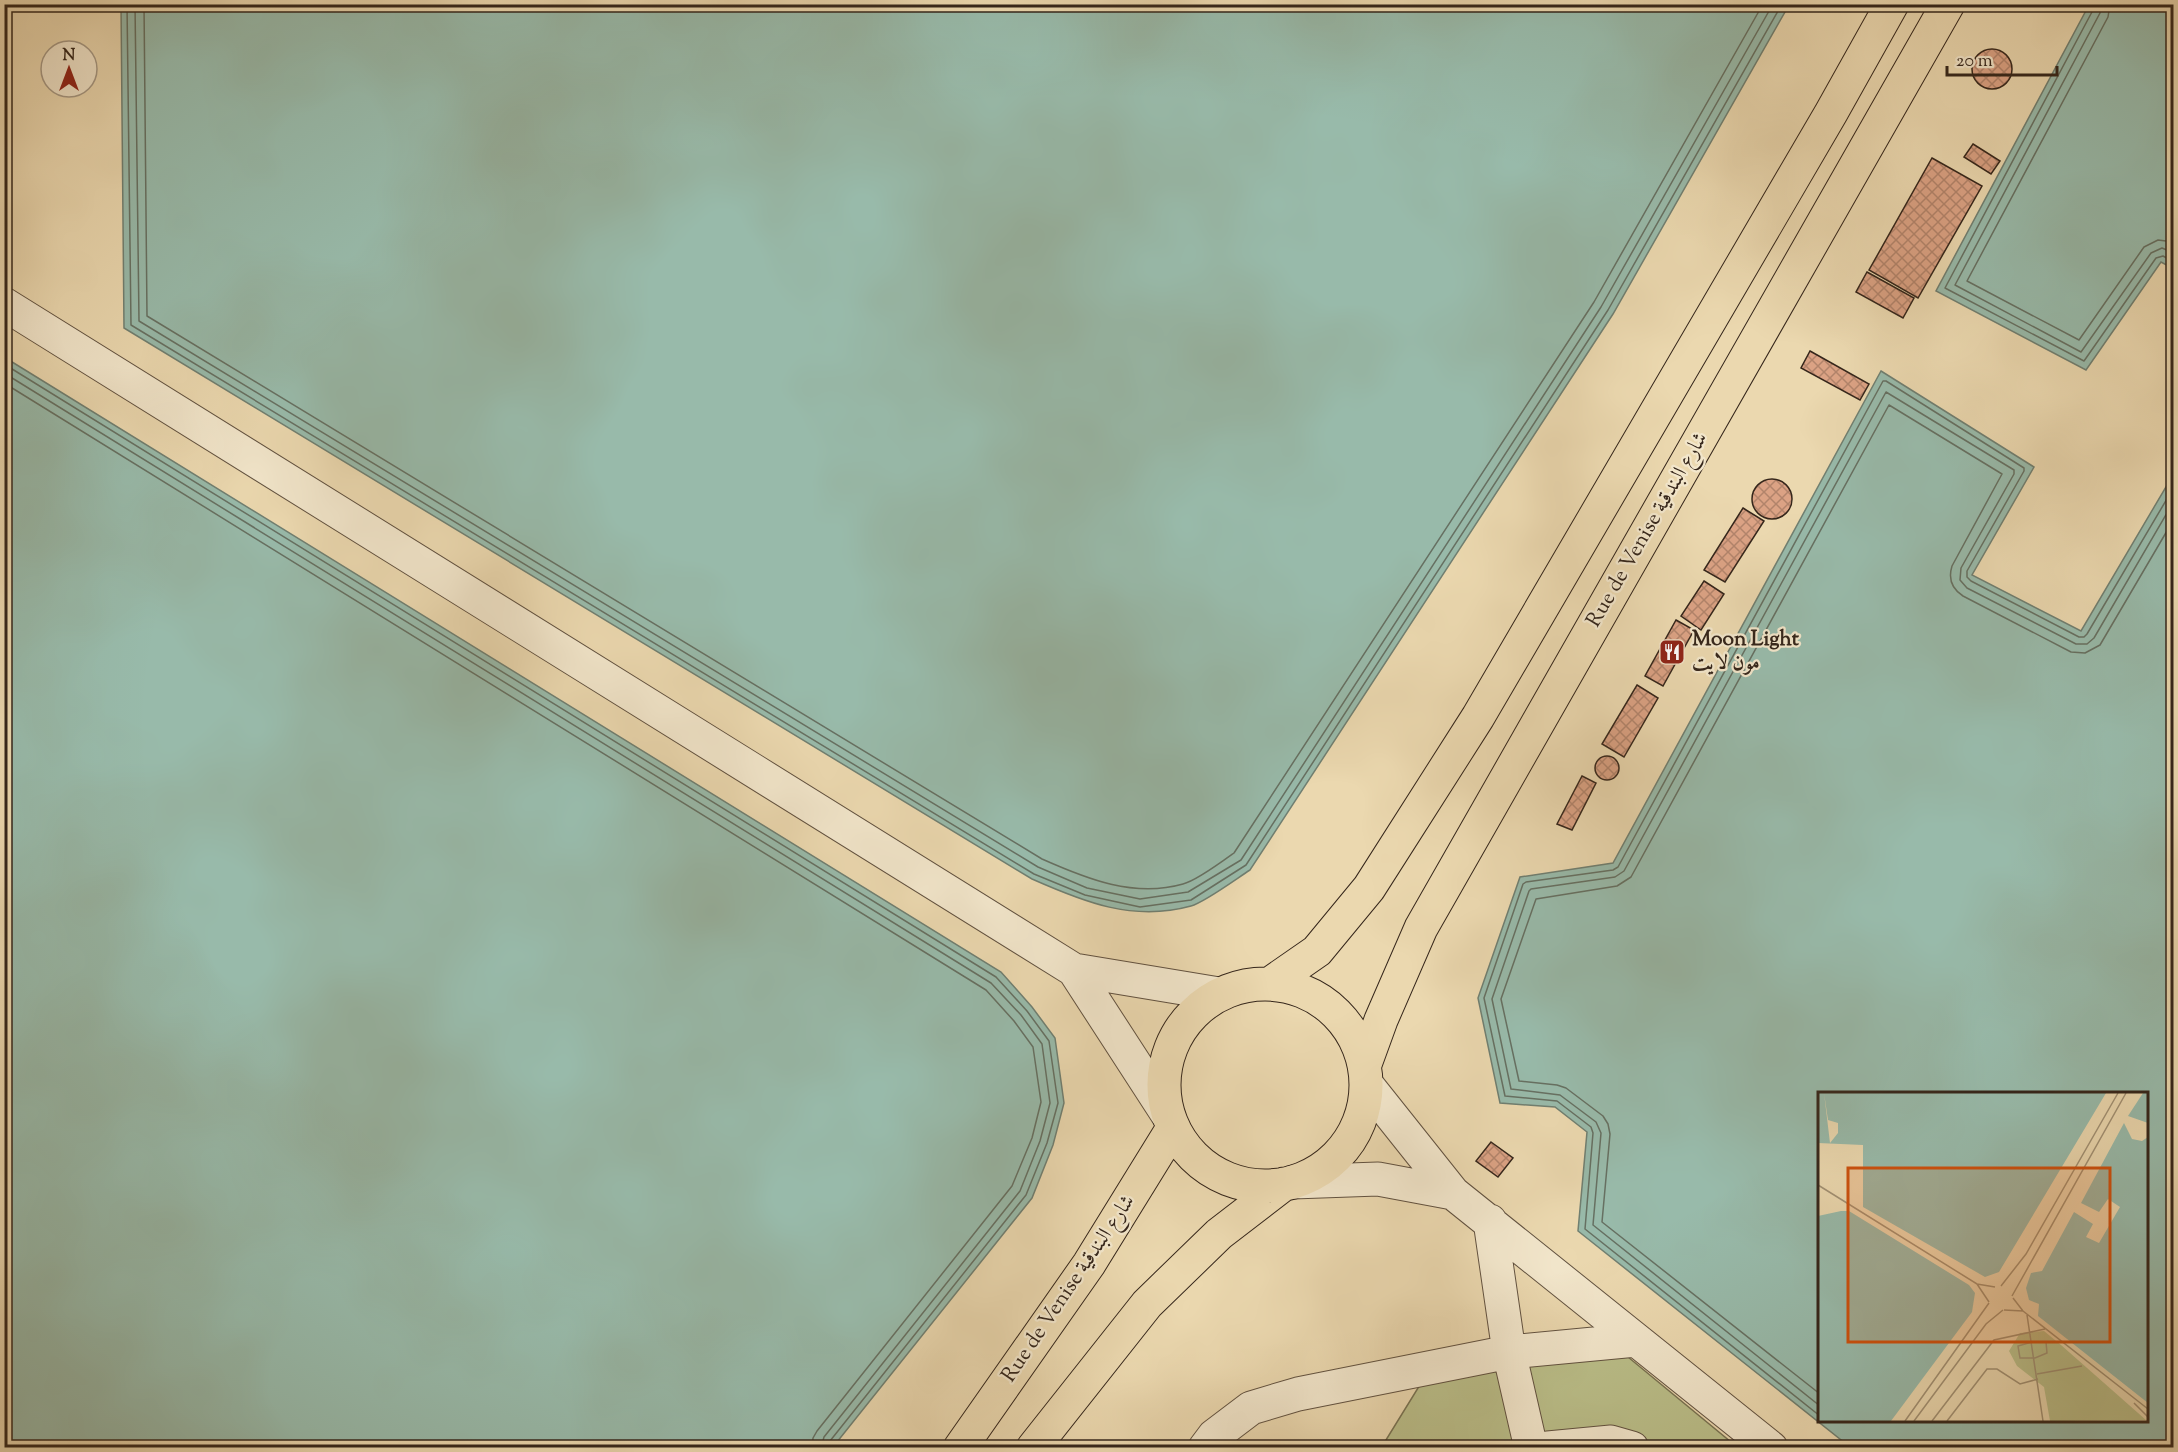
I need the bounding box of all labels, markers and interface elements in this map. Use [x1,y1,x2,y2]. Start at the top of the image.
north arrow [39,39,99,99]
scale bar [1947,39,2056,77]
text: N [63,45,76,68]
text: 20 m [1956,49,1993,75]
street label: Rue de Venise شارع البندقية [1580,427,1717,634]
place label: Moon Light مون لايت [1692,625,1800,679]
restaurant icon: Moon Light مون لايت [1657,637,1687,667]
inset map [1818,1092,2148,1422]
street label: Rue de Venise شارع البندقية [995,1189,1144,1390]

